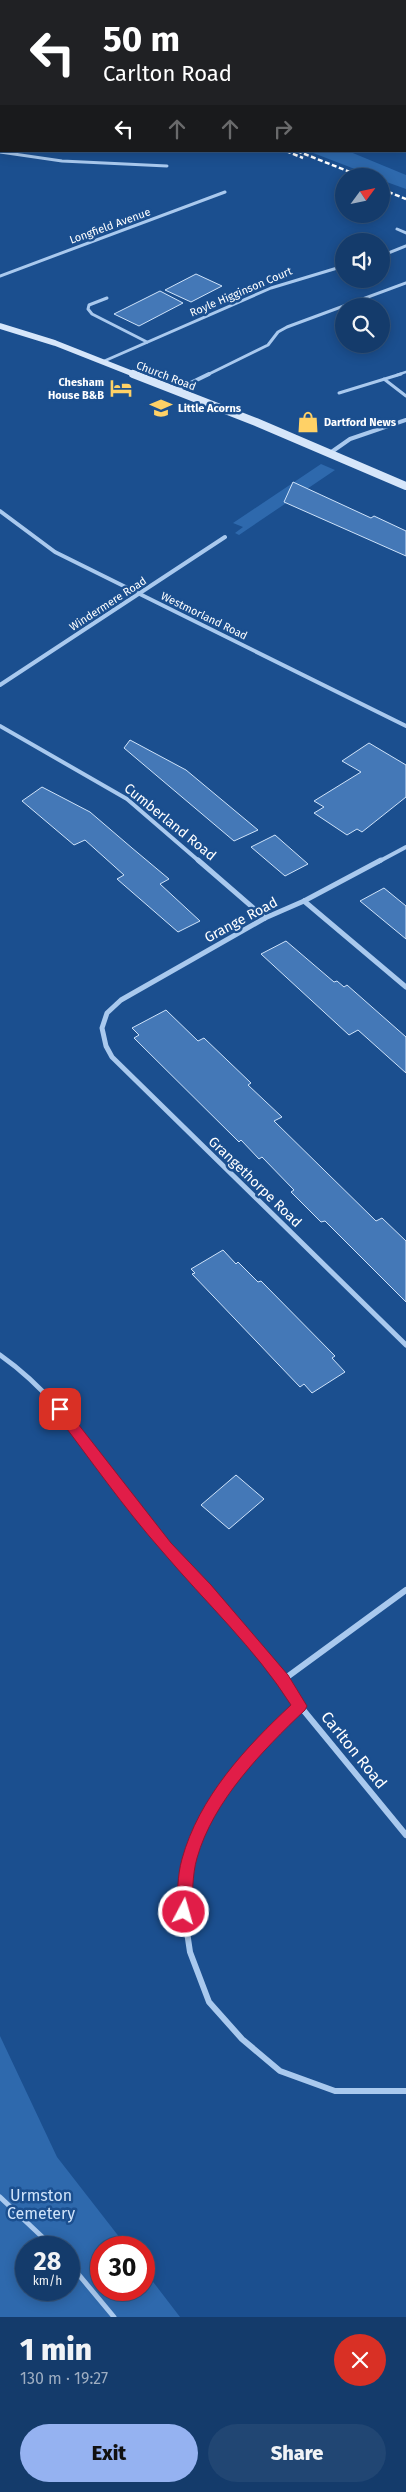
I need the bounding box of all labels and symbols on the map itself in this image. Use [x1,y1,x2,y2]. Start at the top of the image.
north arrow [335,168,390,222]
street label: Longfield Avenue [68,205,152,247]
street label: Royle Higginson Court [188,265,294,319]
street label: Church Road [134,359,198,393]
hotel icon: Chesham House B&B [108,375,134,401]
place label: Chesham House B&B [48,376,104,402]
school or university icon: Little Acorns [148,395,174,421]
place label: Little Acorns [178,402,242,415]
shop icon: Dartford News [295,409,321,435]
place label: Dartford News [324,416,397,429]
street label: Windermere Road [67,574,149,634]
street label: Westmorland Road [159,589,249,643]
street label: Cumberland Road [121,780,219,864]
street label: Grange Road [202,894,280,946]
street label: Grangethorpe Road [205,1133,305,1231]
pin [39,1388,81,1430]
street label: Carlton Road [317,1708,391,1792]
position arrow [157,1885,209,1937]
park label: Urmston Cemetery [7,2186,75,2223]
speed limit sign: 30 [90,2236,155,2301]

